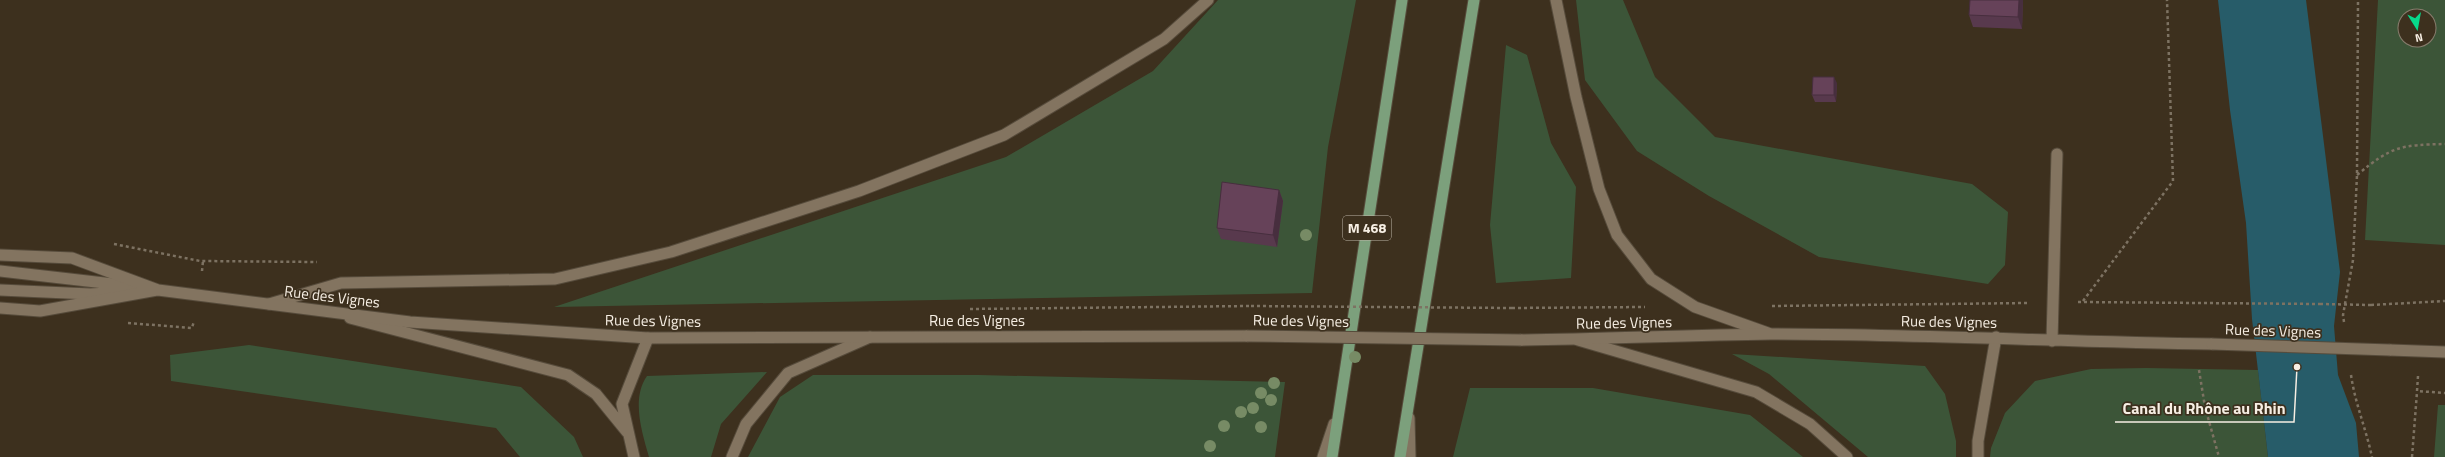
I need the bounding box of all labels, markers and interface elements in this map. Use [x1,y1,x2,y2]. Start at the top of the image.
north arrow [2397,8,2437,48]
text: N [2414,29,2424,46]
road number: M 468 [1343,216,1391,240]
street label: Rue des Vignes [283,279,381,314]
street label: Rue des Vignes [605,308,701,333]
street label: Rue des Vignes [1253,308,1349,333]
street label: Rue des Vignes [929,309,1025,332]
street label: Rue des Vignes [1901,309,1997,334]
street label: Rue des Vignes [1576,310,1672,335]
street label: Rue des Vignes [2225,317,2321,344]
callout: Canal du Rhône au Rhin [2115,394,2294,422]
text: Canal du Rhône au Rhin [2123,396,2285,420]

